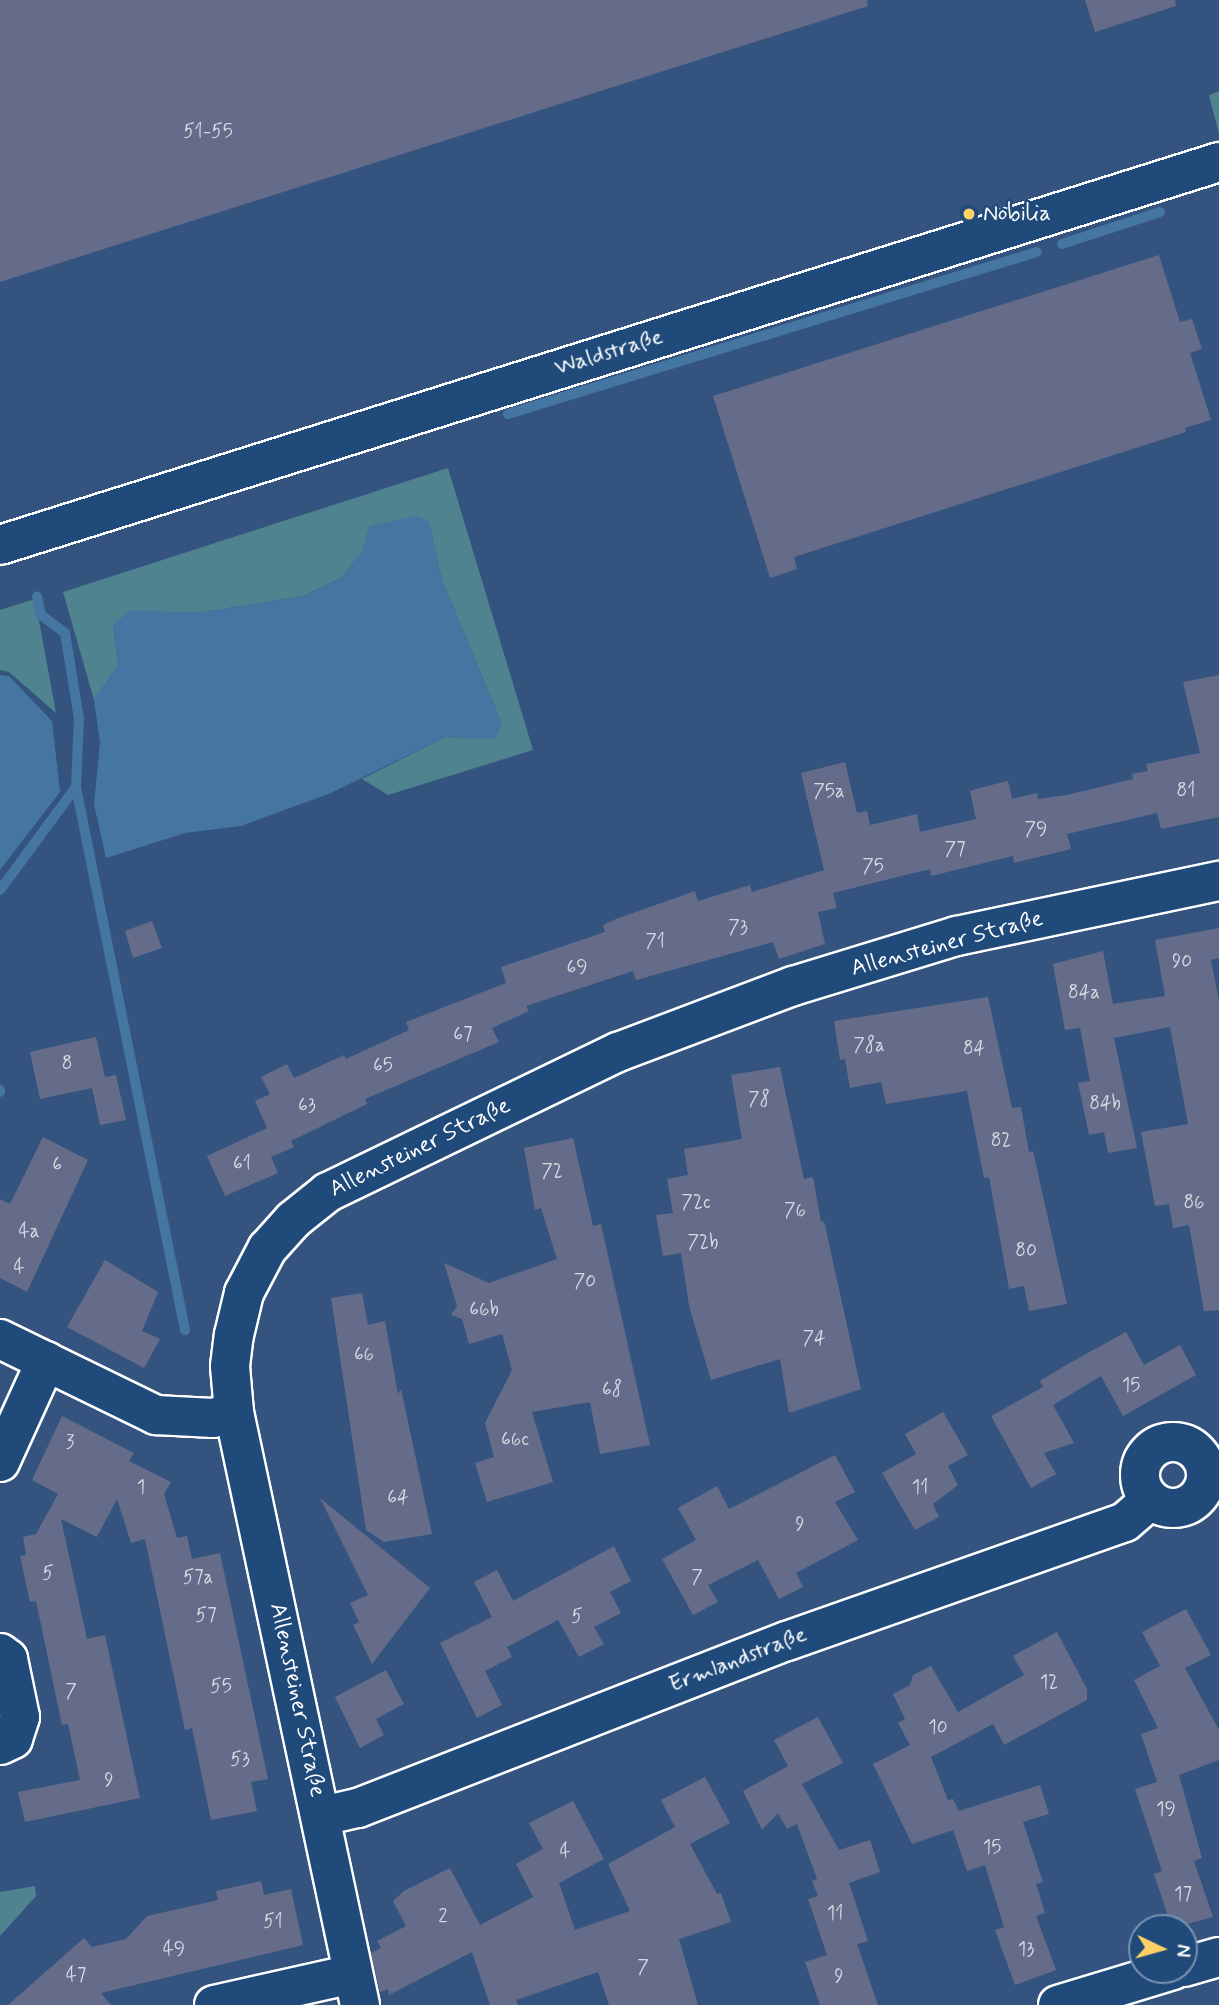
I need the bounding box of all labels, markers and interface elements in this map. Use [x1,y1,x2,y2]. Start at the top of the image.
house number: 51-55 [183,121,233,143]
place label: Nobilia [983,200,1051,228]
marker: Nobilia [961,206,977,222]
street label: Waldstraße [552,323,666,383]
house number: 81 [1177,780,1195,802]
house number: 75a [813,781,845,803]
house number: 79 [1025,819,1047,841]
house number: 77 [944,839,966,861]
house number: 75 [862,856,884,878]
street label: Allensteiner Straße [850,906,1044,982]
house number: 73 [728,917,748,939]
house number: 71 [645,931,665,953]
house number: 90 [1172,951,1192,973]
house number: 69 [566,957,588,979]
house number: 84a [1068,982,1100,1004]
house number: 67 [453,1024,473,1046]
house number: 78a [853,1035,885,1057]
house number: 84 [963,1038,985,1060]
house number: 8 [62,1053,72,1075]
house number: 65 [373,1055,393,1077]
house number: 78 [748,1089,770,1111]
street label: Allensteiner Straße [327,1093,513,1203]
house number: 84b [1089,1093,1121,1115]
house number: 63 [298,1095,316,1117]
house number: 82 [991,1130,1011,1152]
house number: 61 [233,1153,251,1175]
house number: 6 [52,1154,62,1176]
house number: 72 [541,1161,563,1183]
house number: 72c [681,1192,711,1214]
house number: 86 [1183,1192,1205,1214]
house number: 76 [784,1200,806,1222]
house number: 4a [19,1221,39,1243]
house number: 72b [688,1232,718,1254]
house number: 80 [1015,1240,1037,1262]
house number: 4 [13,1257,25,1279]
house number: 70 [574,1271,596,1293]
house number: 66b [469,1299,499,1321]
house number: 74 [802,1328,826,1350]
house number: 66 [354,1344,374,1366]
house number: 15 [1122,1375,1140,1397]
house number: 68 [602,1379,622,1401]
house number: 66c [501,1429,529,1451]
house number: 3 [66,1432,74,1454]
house number: 1 [137,1477,145,1499]
house number: 11 [912,1477,928,1499]
house number: 64 [387,1487,409,1509]
house number: 9 [795,1514,805,1536]
house number: 5 [42,1563,54,1585]
house number: 57a [183,1567,213,1589]
house number: 7 [691,1567,703,1589]
street label: Allensteiner Straße [263,1602,331,1798]
house number: 57 [196,1605,216,1627]
house number: 5 [571,1606,583,1628]
street label: Ermlandstraße [665,1621,811,1699]
house number: 12 [1040,1672,1058,1694]
house number: 55 [210,1676,232,1698]
house number: 7 [65,1681,77,1703]
house number: 10 [928,1717,948,1739]
house number: 53 [230,1749,250,1771]
house number: 9 [104,1770,114,1792]
house number: 19 [1156,1799,1176,1821]
house number: 15 [983,1837,1001,1859]
house number: 4 [559,1841,571,1863]
house number: 17 [1174,1884,1192,1906]
house number: 11 [827,1903,843,1925]
house number: 2 [438,1906,448,1928]
house number: 51 [263,1911,283,1933]
north arrow [1128,1914,1198,1984]
house number: 49 [163,1939,185,1961]
house number: 13 [1018,1939,1034,1961]
text: N [1169,1943,1195,1958]
house number: 7 [637,1957,649,1979]
house number: 47 [66,1965,86,1987]
house number: 9 [834,1966,844,1988]

